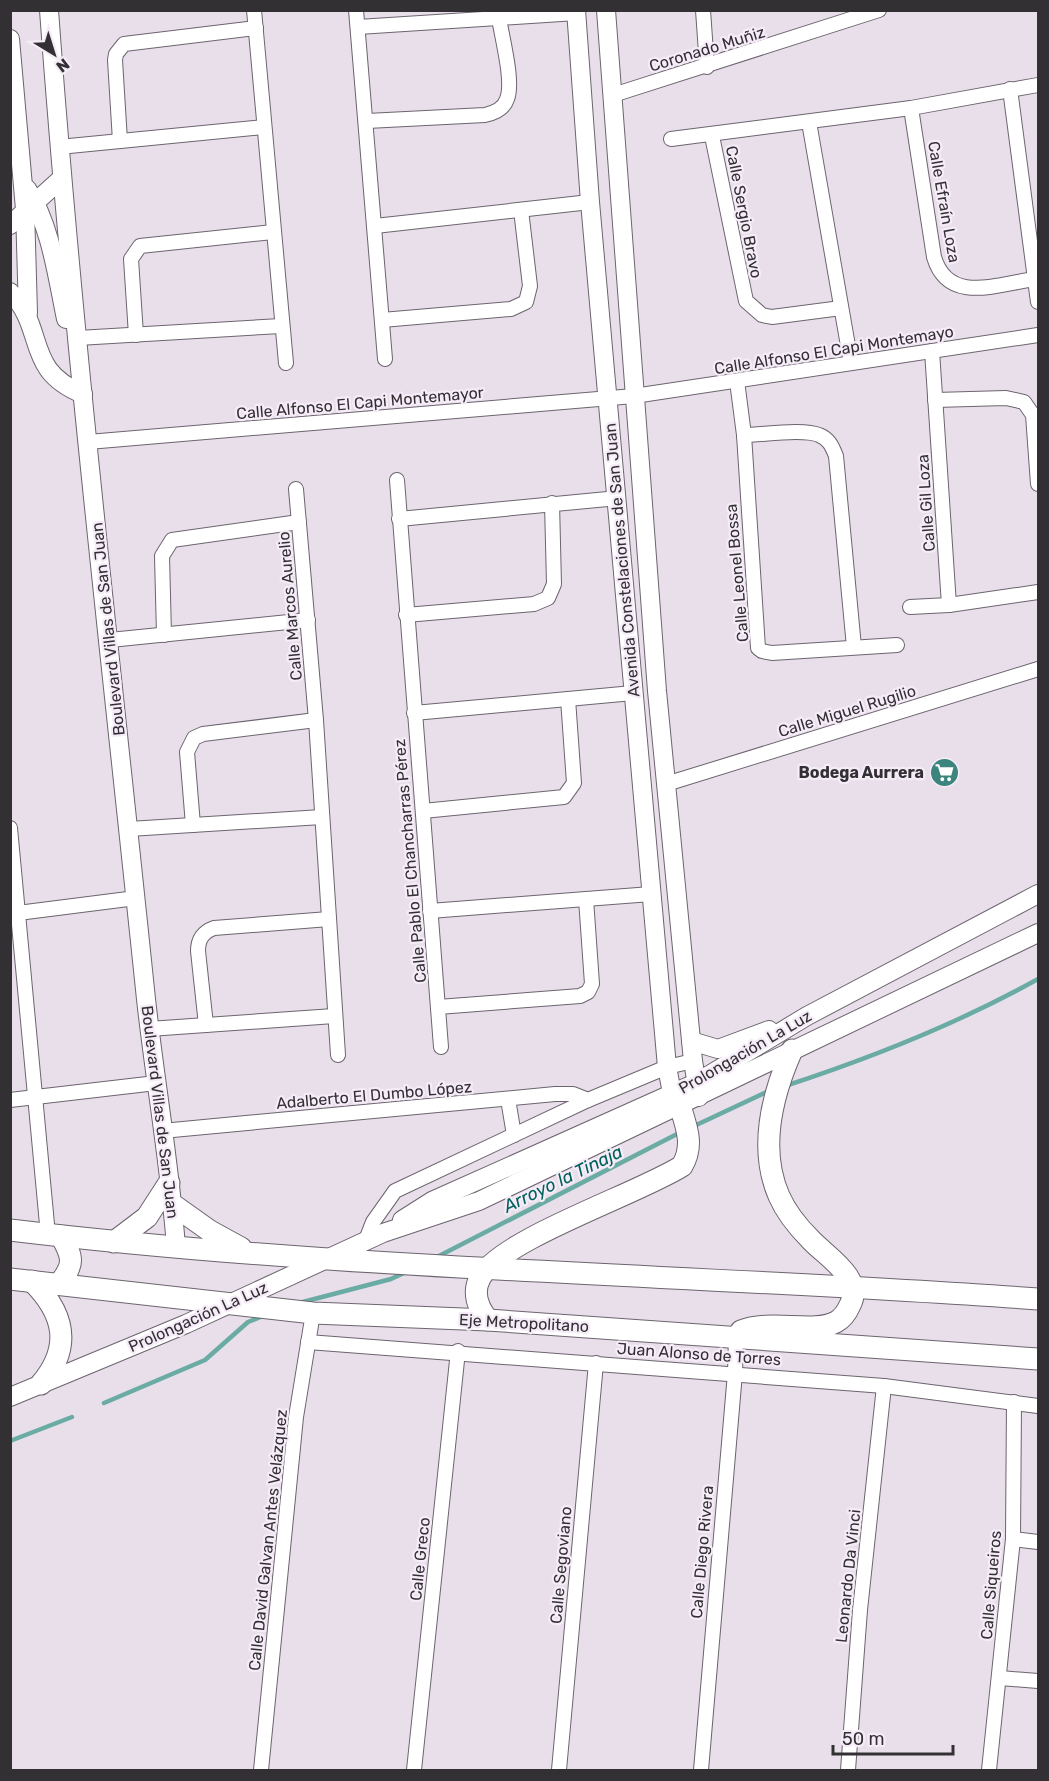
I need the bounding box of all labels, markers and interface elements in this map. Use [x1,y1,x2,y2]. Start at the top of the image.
street label: Coronado Muñiz [647,22,767,76]
north arrow [24,24,84,84]
text: N [53,54,73,76]
street label: Calle Efraín Loza [924,140,964,264]
street label: Calle Sergio Bravo [722,144,766,280]
street label: Calle Alfonso El Capi Montemayo [713,322,955,378]
street label: Calle Alfonso El Capi Montemayor [236,383,484,423]
street label: Avenida Constelaciones de San Juan [601,422,643,698]
street label: Calle Gil Loza [913,454,939,552]
street label: Calle Leonel Bossa [721,503,753,643]
street label: Boulevard Villas de San Juan [87,521,129,737]
street label: Calle Marcos Aurelio [274,531,306,681]
street label: Calle Miguel Rugilio [776,681,918,741]
street label: Calle Pablo El Chancharras Pérez [390,738,430,984]
supermarket icon: Bodega Aurrera [929,756,961,788]
place label: Bodega Aurrera [799,763,924,782]
street label: Boulevard Villas de San Juan [138,1004,182,1220]
street label: Prolongación La Luz [675,1006,815,1098]
street label: Adalberto El Dumbo López [275,1077,473,1113]
water label: Arroyo la Tinaja [499,1140,627,1218]
street label: Prolongación La Luz [125,1278,271,1356]
street label: Eje Metropolitano [458,1310,590,1336]
street label: Juan Alonso de Torres [616,1339,782,1369]
street label: Calle David Galvan Antes Velázquez [245,1408,291,1672]
street label: Calle Diego Rivera [687,1485,717,1619]
street label: Calle Segoviano [546,1505,576,1625]
street label: Leonardo Da Vinci [832,1508,864,1644]
street label: Calle Greco [406,1516,434,1602]
street label: Calle Siqueiros [977,1530,1005,1640]
scale bar [833,1718,953,1756]
text: 50 m [842,1728,885,1750]

